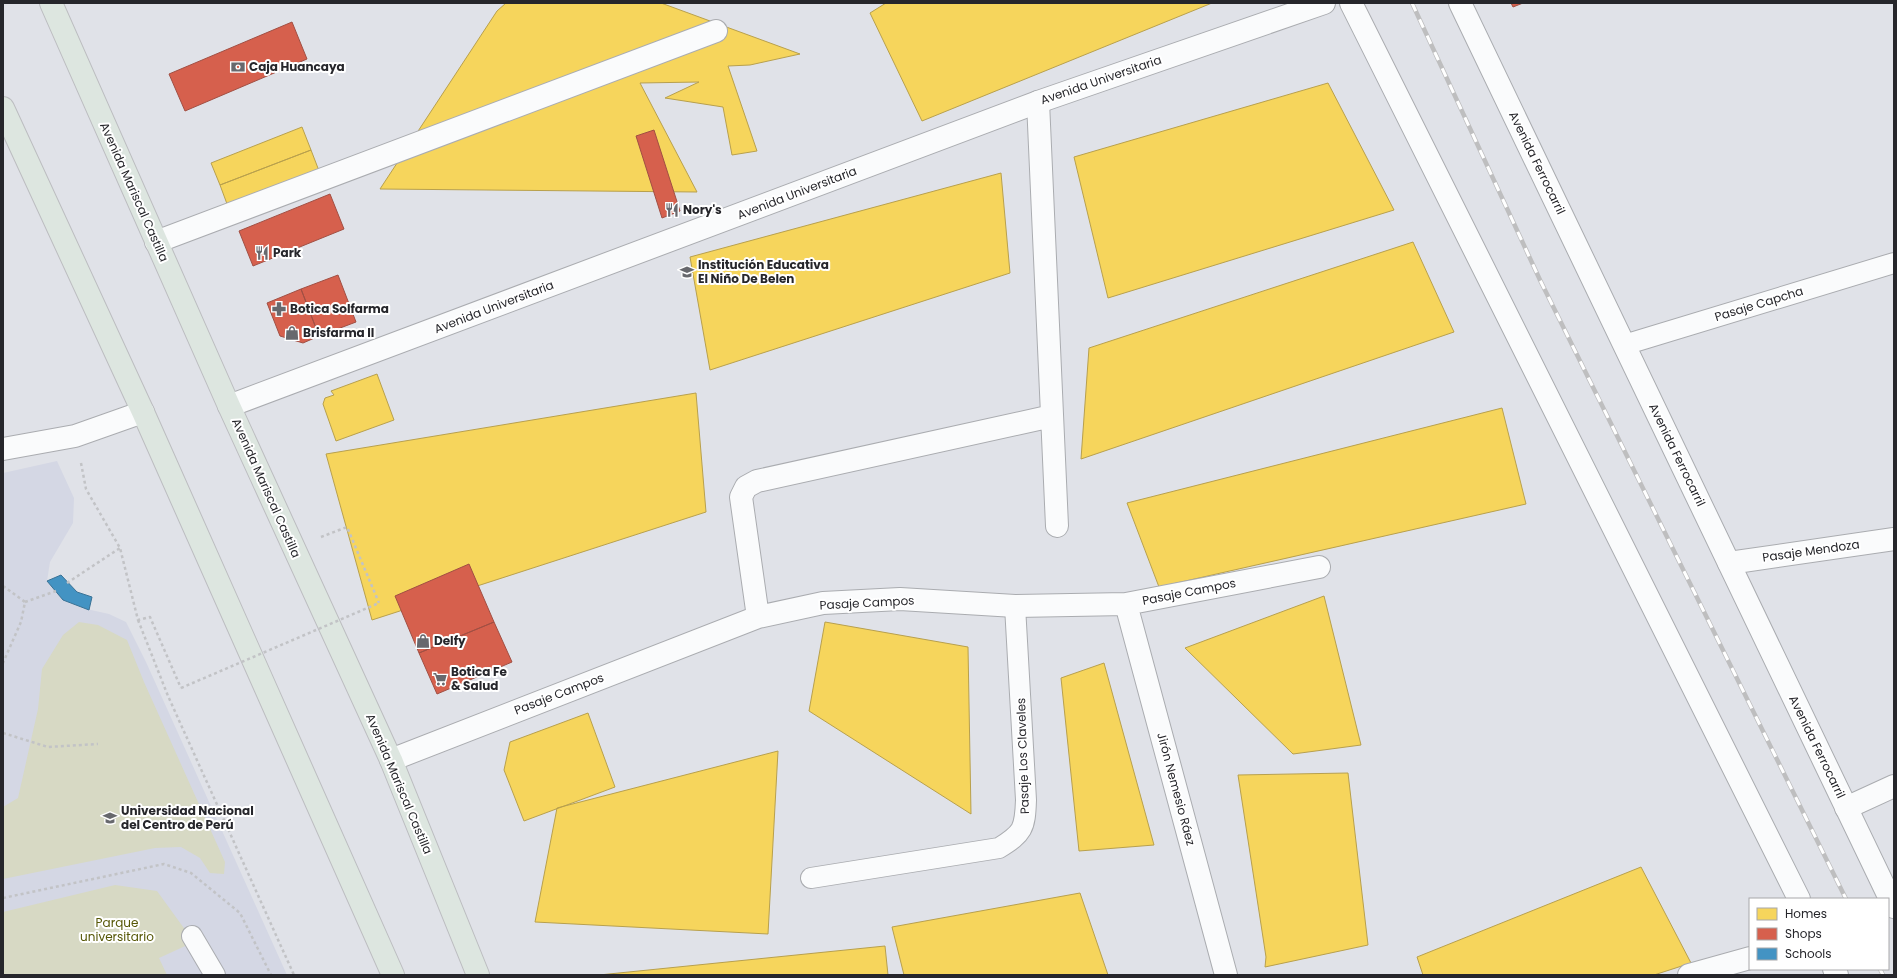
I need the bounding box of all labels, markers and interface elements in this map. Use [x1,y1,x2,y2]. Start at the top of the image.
street label: Avenida Universitaria [1038,51,1164,108]
place label: Caja Huancaya [249,58,345,75]
bank icon: Caja Huancaya [230,59,246,75]
street label: Avenida Ferrocarril [1505,108,1570,217]
street label: Avenida Mariscal Castilla [96,119,173,264]
street label: Avenida Universitaria [735,162,859,223]
place label: Nory's [683,201,722,218]
restaurant icon: Nory's [664,202,680,218]
place label: Park [273,244,302,261]
restaurant icon: Park [254,245,270,261]
place label: Institución Educativa El Niño De Belen [698,256,829,287]
school or university icon: Institución Educativa El Niño De Belen [679,264,695,280]
street label: Avenida Universitaria [432,276,556,337]
street label: Pasaje Capcha [1713,282,1805,325]
place label: Botica Solfarma [290,300,389,317]
pharmacy icon: Botica Solfarma [271,301,287,317]
place label: Brisfarma II [303,324,374,341]
shop icon: Brisfarma II [284,325,300,341]
street label: Avenida Ferrocarril [1645,400,1710,509]
street label: Avenida Mariscal Castilla [228,415,305,560]
street label: Pasaje Mendoza [1761,535,1861,566]
street label: Pasaje Campos [1141,574,1237,609]
street label: Pasaje Campos [819,592,915,613]
place label: Delfy [434,632,466,649]
shop icon: Delfy [415,633,431,649]
place label: Botica Fe & Salud [451,663,507,694]
street label: Pasaje Campos [511,669,606,718]
supermarket icon: Botica Fe & Salud [432,671,448,687]
street label: Avenida Ferrocarril [1785,692,1850,801]
street label: Pasaje Los Claveles [1012,697,1033,815]
street label: Avenida Mariscal Castilla [362,711,437,857]
street label: Jirón Nemesio Ráez [1153,730,1200,847]
place label: Universidad Nacional del Centro de Perú [121,802,254,833]
school or university icon: Universidad Nacional del Centro de Perú [102,810,118,826]
legend [1749,898,1889,970]
text: Homes [1785,905,1827,922]
park label: Parque universitario [80,914,154,945]
text: Shops [1785,925,1822,942]
text: Schools [1785,945,1832,962]

